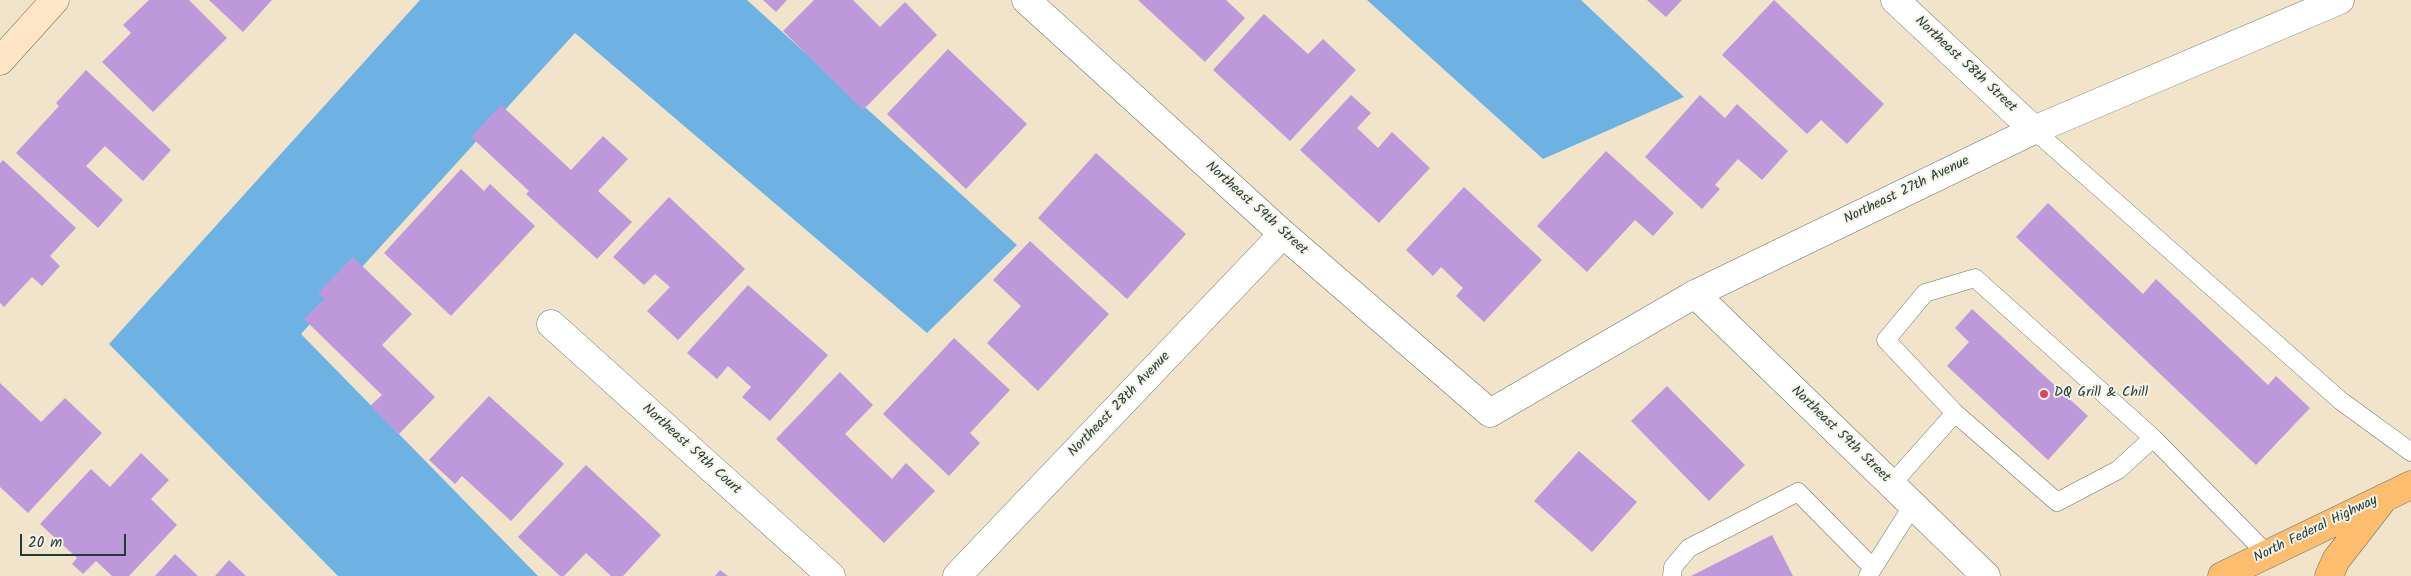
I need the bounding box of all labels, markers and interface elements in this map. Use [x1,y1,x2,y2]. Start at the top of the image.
street label: Northeast 58th Street [1911,13,2019,117]
street label: Northeast 27th Avenue [1841,153,1973,229]
street label: Northeast 59th Street [1201,159,1311,259]
street label: Northeast 28th Avenue [1065,349,1175,461]
street label: Northeast 59th Street [1787,383,1893,487]
place label: DQ Grill & Chill [2054,386,2148,402]
marker: DQ Grill & Chill [2038,388,2050,400]
street label: Northeast 59th Court [638,401,744,499]
street label: North Federal Highway [2251,493,2381,567]
scale bar [22,524,129,556]
text: 20 m [28,531,62,555]

